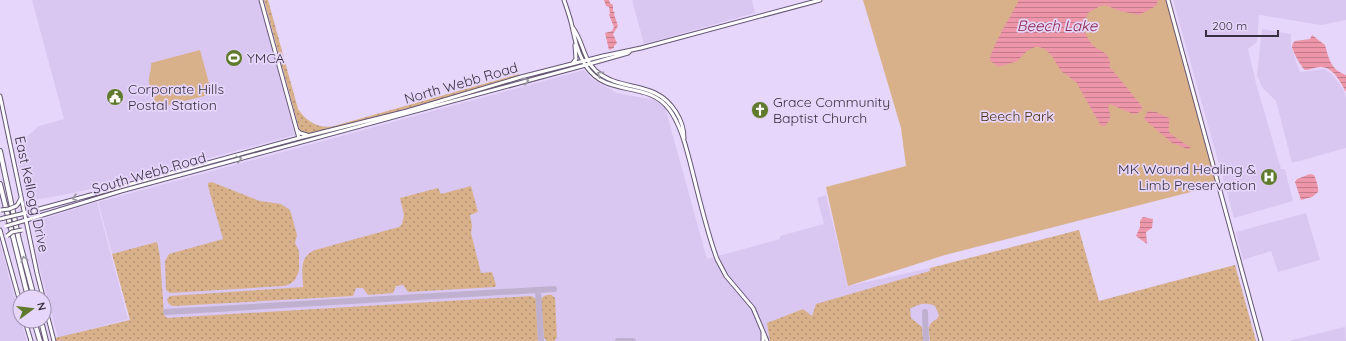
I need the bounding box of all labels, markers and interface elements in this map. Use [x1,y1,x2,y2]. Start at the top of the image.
scale bar [1206,12,1278,38]
water label: Beech Lake [1017,16,1098,35]
text: 200 m [1212,18,1247,33]
sports icon: YMCA [224,48,244,68]
place label: YMCA [247,49,285,67]
street label: North Webb Road [402,58,520,108]
one-way arrow [598,72,605,79]
one-way arrow [522,77,529,86]
place label: Corporate Hills Postal Station [128,80,224,114]
public building icon: Corporate Hills Postal Station [105,87,125,107]
place label: Grace Community Baptist Church [773,93,890,127]
church icon: Grace Community Baptist Church [750,100,770,120]
park label: Beech Park [980,107,1054,125]
street label: East Kellogg Drive [11,134,53,254]
street label: South Webb Road [90,148,208,198]
one-way arrow [236,155,243,164]
place label: MK Wound Healing & Limb Preservation [1118,160,1256,194]
hospital icon: MK Wound Healing & Limb Preservation [1259,167,1279,187]
one-way arrow [72,193,79,202]
one-way arrow [20,256,29,263]
north arrow [12,289,52,329]
text: N [34,301,49,312]

